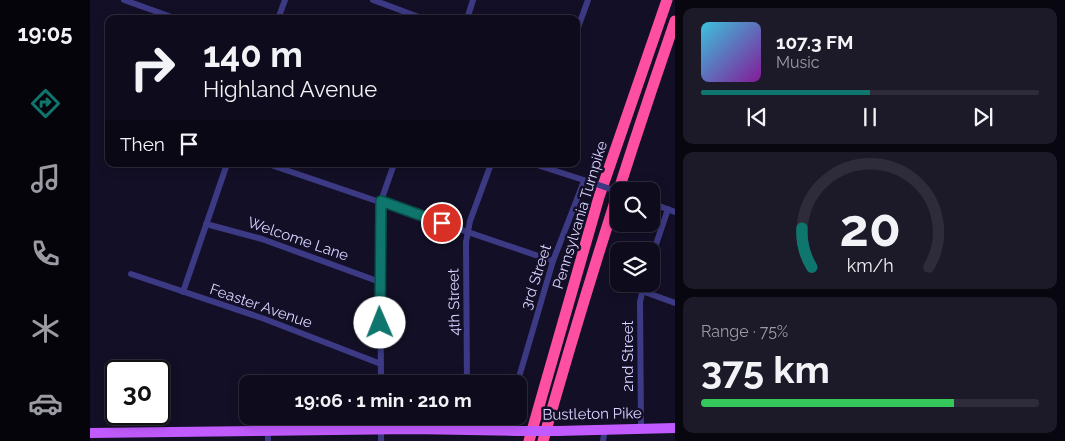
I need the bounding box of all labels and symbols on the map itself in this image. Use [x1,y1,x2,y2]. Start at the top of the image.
street label: Pennsylvania Turnpike [549,139,611,291]
pin [421,202,463,244]
street label: Welcome Lane [245,213,351,265]
street label: 3rd Street [517,242,555,312]
street label: 4th Street [444,268,464,336]
street label: Feaster Avenue [207,280,315,332]
position arrow [353,296,405,348]
street label: 2nd Street [619,320,637,392]
speed limit sign: 30 [105,360,170,425]
street label: Bustleton Pike [542,404,642,424]

